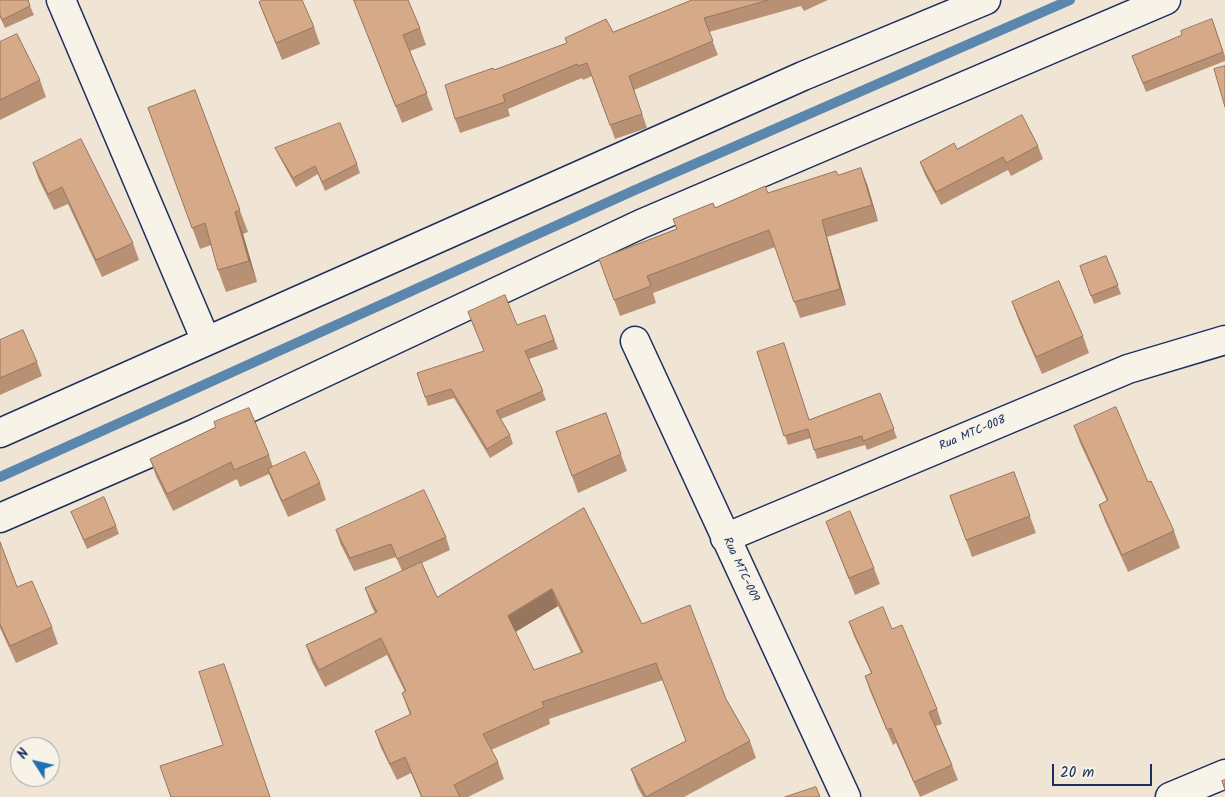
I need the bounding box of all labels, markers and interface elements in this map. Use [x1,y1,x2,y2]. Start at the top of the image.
street label: Rua MTC-008 [937,413,1009,455]
street label: Rua MTC-009 [719,535,761,605]
north arrow [10,737,60,787]
text: N [12,744,35,764]
scale bar [1055,754,1155,786]
text: 20 m [1060,761,1094,785]

